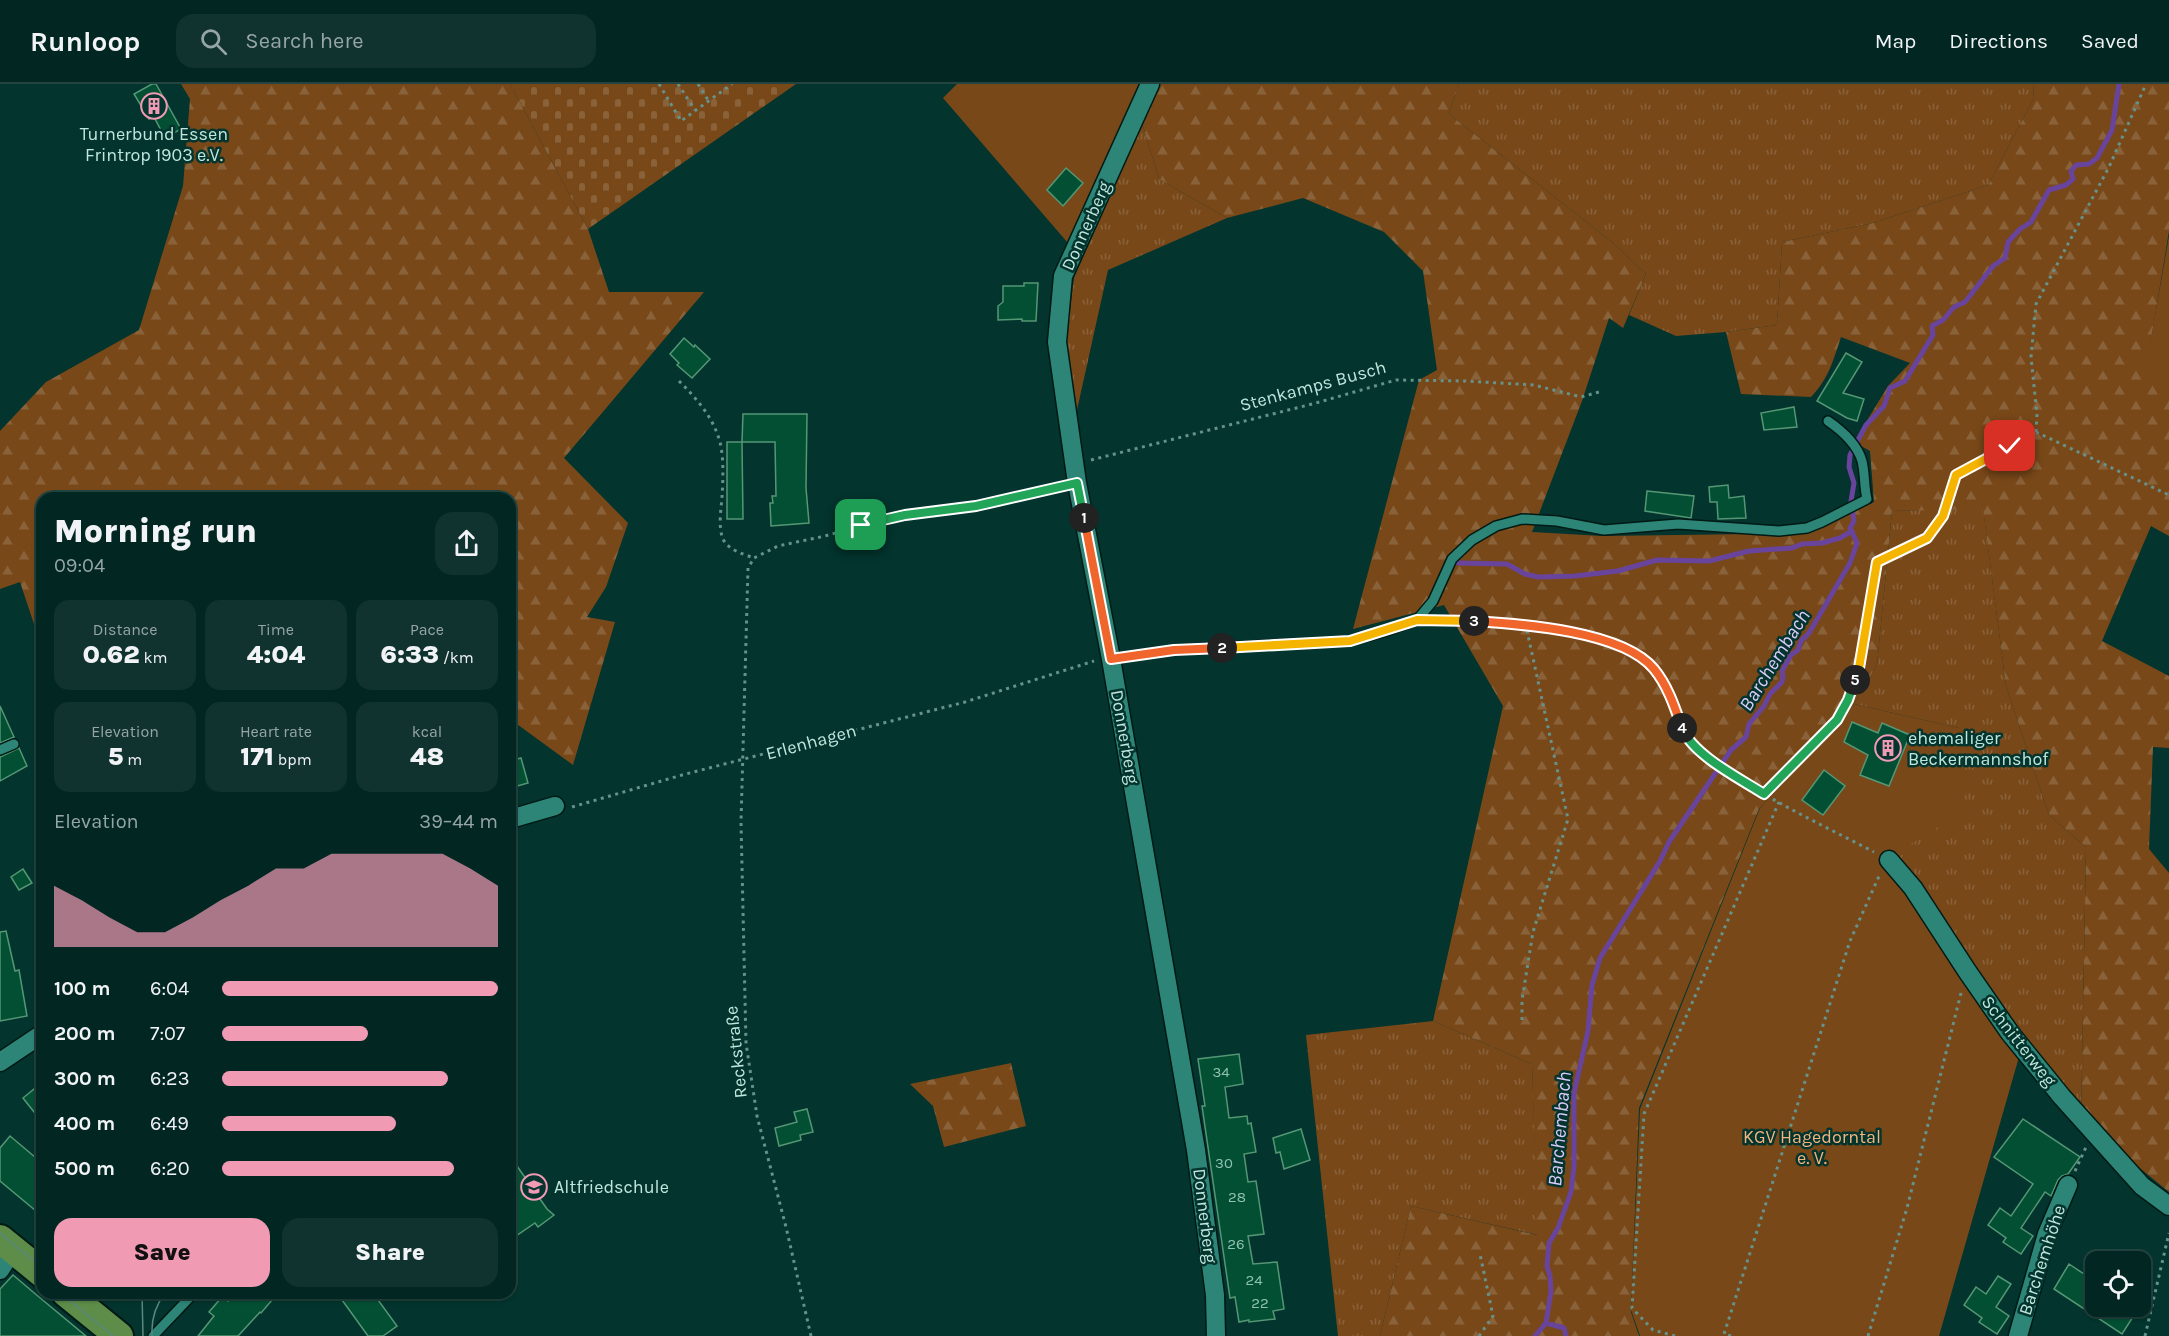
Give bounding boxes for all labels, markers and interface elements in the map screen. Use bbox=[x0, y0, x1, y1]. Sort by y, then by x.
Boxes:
search box bbox=[176, 14, 596, 68]
text: Runloop bbox=[30, 25, 140, 58]
icon: search bbox=[197, 25, 230, 58]
text: Search here bbox=[245, 28, 364, 54]
text: Map bbox=[1875, 29, 1916, 53]
text: Directions bbox=[1949, 29, 2048, 53]
text: Saved bbox=[2081, 29, 2139, 53]
building icon: Turnerbund Essen Frintrop 1903 e.V. bbox=[139, 91, 169, 121]
place label: Turnerbund Essen Frintrop 1903 e.V. bbox=[80, 123, 228, 166]
street label: Donnerberg bbox=[1057, 178, 1115, 274]
street label: Stenkamps Busch bbox=[1237, 356, 1389, 416]
pin bbox=[1984, 420, 2035, 471]
icon: check bbox=[1993, 429, 2026, 462]
pin bbox=[835, 499, 886, 550]
pin: 1 bbox=[1069, 503, 1099, 533]
icon: arrive bbox=[844, 508, 877, 541]
text: 1 bbox=[1081, 508, 1087, 527]
text: Morning run bbox=[54, 512, 257, 550]
button: share bbox=[435, 512, 498, 575]
text: 09:04 bbox=[54, 554, 105, 577]
water label: Barchembach bbox=[1734, 605, 1815, 715]
pin: 3 bbox=[1459, 606, 1489, 636]
text: 3 bbox=[1469, 611, 1479, 630]
text: Distance bbox=[93, 620, 157, 639]
text: Time bbox=[258, 620, 294, 639]
text: Pace bbox=[410, 620, 444, 639]
pin: 2 bbox=[1207, 633, 1237, 663]
text: 2 bbox=[1217, 638, 1227, 657]
text: 0.62 bbox=[82, 639, 140, 670]
text: 4:04 bbox=[247, 639, 305, 670]
text: 6:33 bbox=[380, 639, 439, 670]
text: km bbox=[140, 648, 168, 667]
text: /km bbox=[439, 648, 474, 667]
pin: 5 bbox=[1840, 665, 1870, 695]
text: 5 bbox=[1850, 670, 1860, 689]
street label: Donnerberg bbox=[1106, 688, 1144, 786]
pin: 4 bbox=[1667, 713, 1697, 743]
text: 4 bbox=[1677, 718, 1687, 737]
street label: Erlenhagen bbox=[763, 719, 859, 765]
text: Elevation bbox=[91, 722, 159, 741]
text: Heart rate bbox=[240, 722, 312, 741]
text: kcal bbox=[412, 722, 442, 741]
place label: ehemaliger Beckermannshof bbox=[1908, 727, 2049, 770]
building icon: ehemaliger Beckermannshof bbox=[1873, 733, 1903, 763]
text: 5 bbox=[108, 741, 123, 772]
text: 171 bbox=[240, 741, 274, 772]
text: 48 bbox=[410, 741, 444, 772]
text: m bbox=[123, 750, 142, 769]
text: bpm bbox=[274, 750, 312, 769]
text: Elevation bbox=[54, 810, 139, 833]
text: 39–44 m bbox=[419, 810, 498, 833]
text: 100 m bbox=[54, 977, 110, 1000]
text: 6:04 bbox=[150, 977, 189, 1000]
street label: Schnitterweg bbox=[1977, 991, 2061, 1091]
street label: Reckstraße bbox=[720, 1005, 752, 1099]
text: 200 m bbox=[54, 1022, 115, 1045]
text: 7:07 bbox=[150, 1022, 185, 1045]
house number: 34 bbox=[1212, 1063, 1230, 1081]
text: 300 m bbox=[54, 1067, 116, 1090]
text: 6:23 bbox=[150, 1067, 189, 1090]
water label: Barchembach bbox=[1543, 1071, 1576, 1187]
text: 400 m bbox=[54, 1112, 115, 1135]
text: 6:49 bbox=[150, 1112, 189, 1135]
park label: KGV Hagedorntal e. V. bbox=[1743, 1126, 1881, 1169]
house number: 30 bbox=[1215, 1154, 1233, 1172]
text: 500 m bbox=[54, 1157, 115, 1180]
text: 6:20 bbox=[150, 1157, 190, 1180]
street label: Donnerberg bbox=[1188, 1167, 1222, 1265]
school or university icon: Altfriedschule bbox=[519, 1172, 549, 1202]
place label: Altfriedschule bbox=[554, 1176, 669, 1198]
house number: 28 bbox=[1228, 1188, 1246, 1206]
street label: Barchemhöhe bbox=[2014, 1202, 2070, 1318]
button: Save bbox=[54, 1218, 270, 1287]
button: Share bbox=[282, 1218, 498, 1287]
house number: 26 bbox=[1227, 1235, 1245, 1253]
map controls bbox=[2085, 1251, 2151, 1317]
button: locate bbox=[2085, 1251, 2151, 1317]
house number: 24 bbox=[1245, 1271, 1263, 1289]
house number: 22 bbox=[1251, 1294, 1269, 1312]

